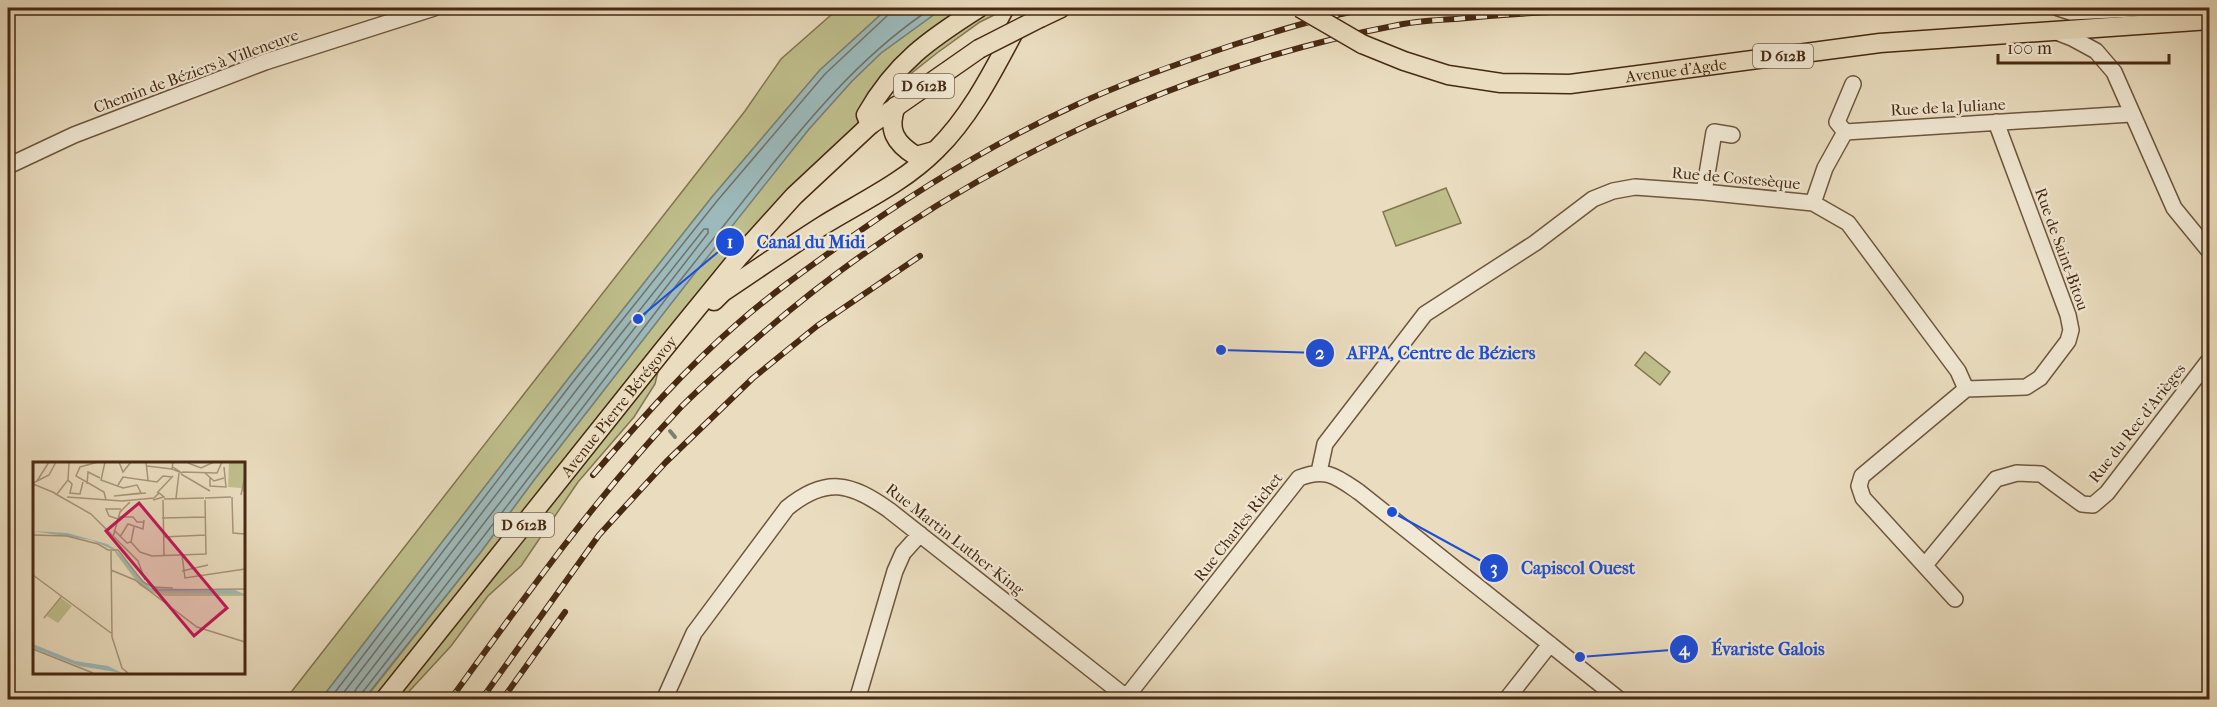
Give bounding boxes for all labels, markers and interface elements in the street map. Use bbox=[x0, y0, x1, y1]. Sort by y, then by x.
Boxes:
street label: Chemin de Béziers à Villeneuve bbox=[91, 25, 301, 117]
scale bar bbox=[1998, 27, 2169, 65]
text: 100 m bbox=[2007, 38, 2052, 59]
road number: D 612B bbox=[1753, 44, 1813, 68]
street label: Avenue d'Agde bbox=[1623, 54, 1728, 86]
road number: D 612B bbox=[894, 74, 954, 98]
street label: Rue de la Juliane bbox=[1890, 94, 2006, 120]
street label: Rue de Costesèque bbox=[1671, 163, 1801, 193]
street label: Rue de Saint-Bitou bbox=[2031, 185, 2093, 313]
callout: Canal du Midi bbox=[715, 224, 878, 260]
text: 1 bbox=[727, 232, 733, 253]
text: Canal du Midi bbox=[757, 232, 866, 253]
street label: Avenue Pierre Bérégovoy bbox=[556, 331, 681, 481]
callout: AFPA, Centre de Béziers bbox=[1305, 335, 1548, 371]
text: 2 bbox=[1315, 343, 1325, 364]
text: AFPA, Centre de Béziers bbox=[1346, 343, 1536, 364]
street label: Rue du Rec d'Arièges bbox=[2085, 360, 2190, 486]
inset map bbox=[33, 462, 244, 674]
street label: Rue Charles Richet bbox=[1190, 469, 1287, 585]
street label: Rue Martin Luther-King bbox=[882, 479, 1028, 599]
road number: D 612B bbox=[494, 513, 554, 537]
callout: Capiscol Ouest bbox=[1479, 550, 1647, 586]
text: 3 bbox=[1490, 558, 1498, 579]
text: Capiscol Ouest bbox=[1521, 558, 1636, 579]
callout: Évariste Galois bbox=[1669, 631, 1837, 667]
text: Évariste Galois bbox=[1711, 637, 1825, 660]
text: 4 bbox=[1678, 639, 1691, 660]

